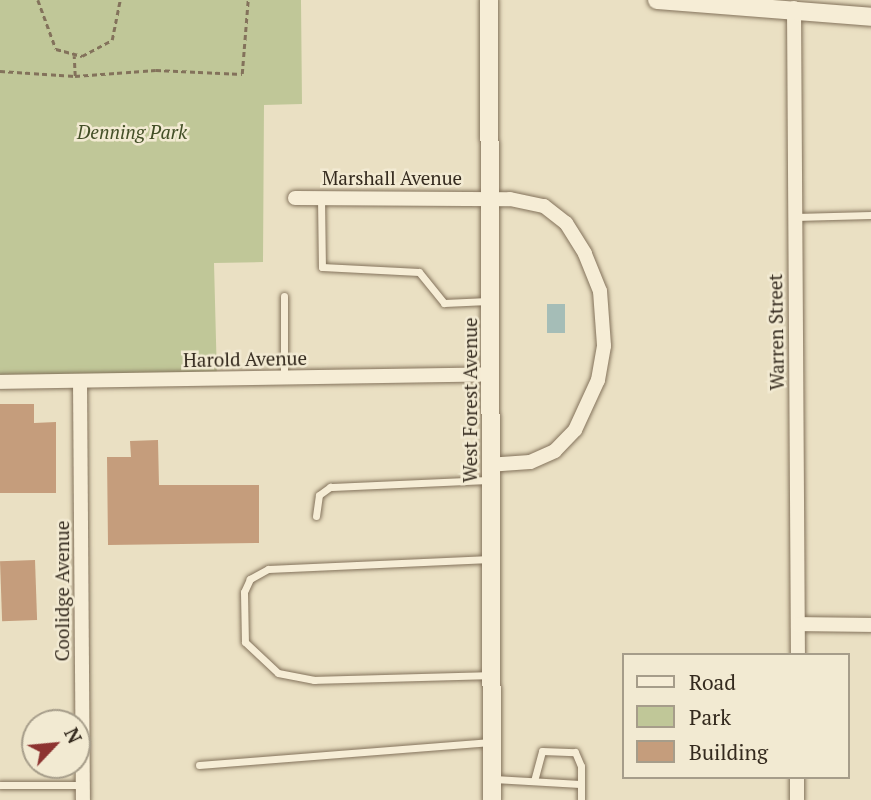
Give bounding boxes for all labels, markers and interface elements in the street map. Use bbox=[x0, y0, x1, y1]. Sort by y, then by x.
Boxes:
park label: Denning Park bbox=[77, 121, 187, 143]
street label: Marshall Avenue bbox=[322, 167, 462, 189]
street label: Warren Street bbox=[764, 273, 788, 391]
street label: West Forest Avenue bbox=[459, 317, 481, 483]
street label: Harold Avenue bbox=[183, 347, 307, 371]
street label: Coolidge Avenue bbox=[51, 520, 73, 662]
legend bbox=[622, 653, 850, 779]
text: Road bbox=[689, 668, 736, 696]
text: Park bbox=[689, 703, 731, 731]
north arrow bbox=[21, 709, 91, 779]
text: N bbox=[59, 723, 88, 747]
text: Building bbox=[689, 738, 768, 766]

